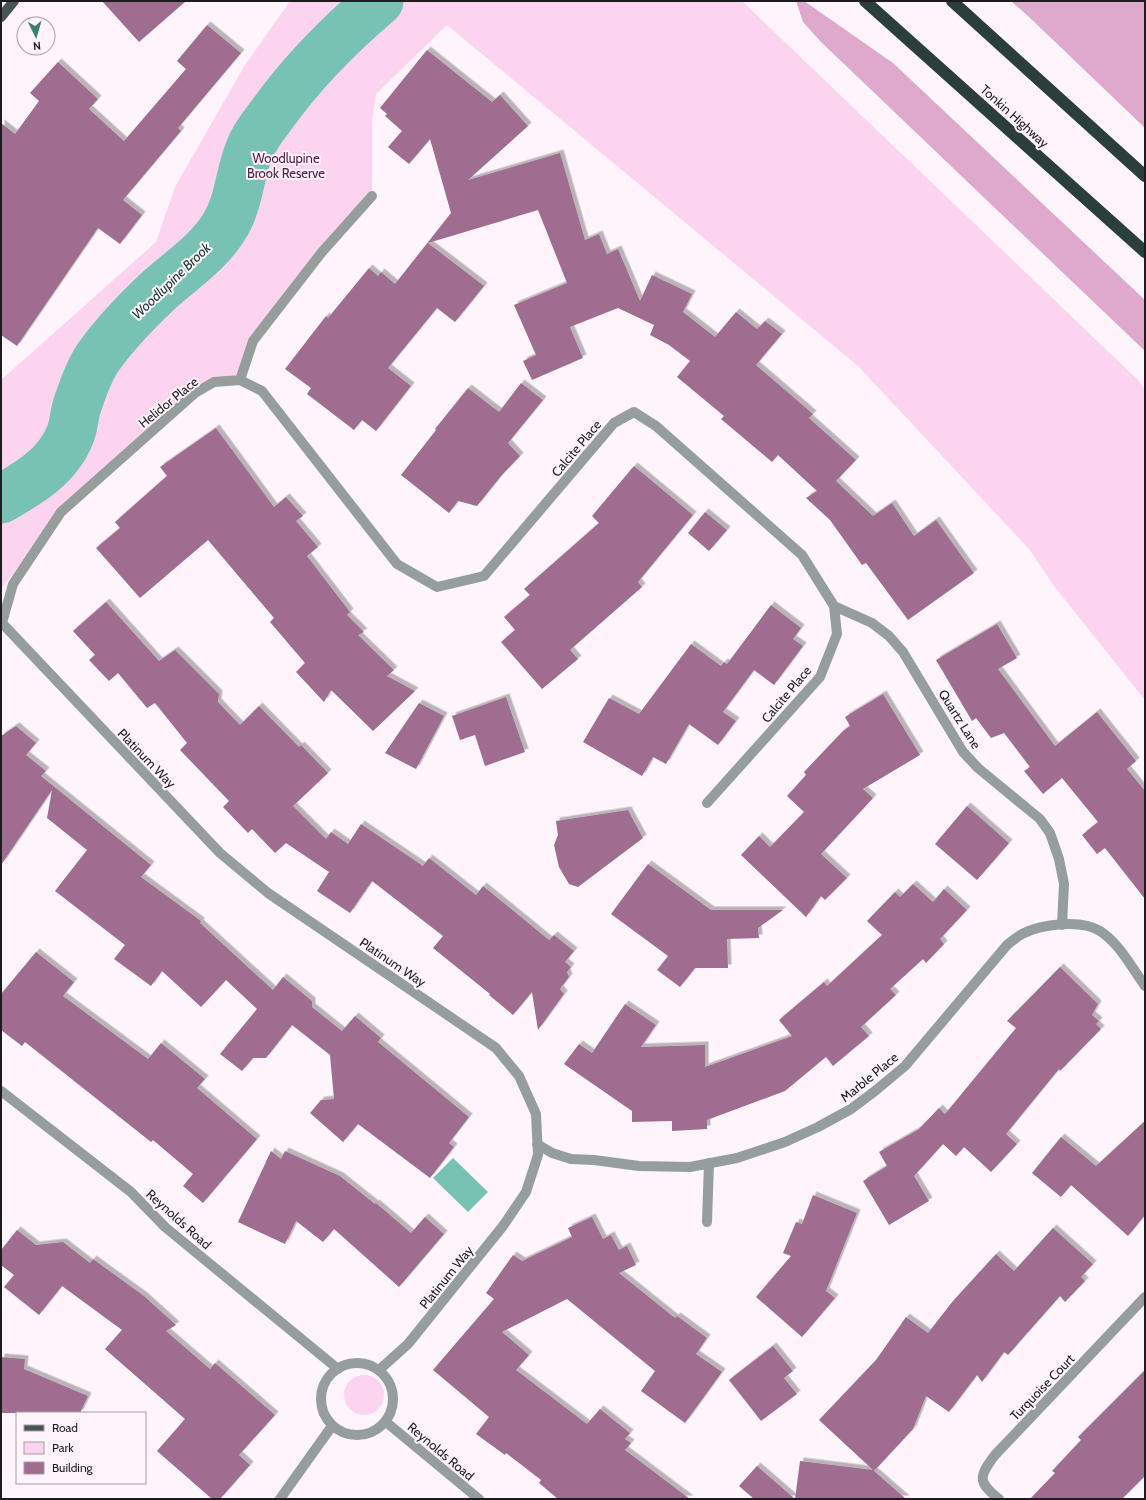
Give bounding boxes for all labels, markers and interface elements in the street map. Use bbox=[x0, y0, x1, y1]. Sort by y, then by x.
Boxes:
north arrow bbox=[16, 16, 56, 56]
text: N bbox=[32, 39, 41, 53]
street label: Tonkin Highway bbox=[978, 81, 1053, 151]
park label: Woodlupine Brook Reserve bbox=[247, 150, 325, 181]
water label: Woodlupine Brook bbox=[128, 238, 215, 323]
street label: Helidor Place bbox=[135, 373, 201, 431]
street label: Calcite Place bbox=[548, 416, 605, 480]
street label: Calcite Place bbox=[758, 662, 815, 726]
street label: Quartz Lane bbox=[935, 686, 985, 752]
street label: Platinum Way bbox=[115, 725, 180, 791]
street label: Platinum Way bbox=[357, 934, 430, 990]
street label: Marble Place bbox=[837, 1049, 901, 1105]
street label: Reynolds Road bbox=[143, 1186, 215, 1252]
street label: Platinum Way bbox=[416, 1242, 477, 1312]
street label: Turquoise Court bbox=[1006, 1350, 1078, 1423]
legend bbox=[16, 1412, 146, 1484]
street label: Reynolds Road bbox=[404, 1419, 478, 1483]
text: Road bbox=[52, 1420, 78, 1435]
text: Park bbox=[52, 1440, 74, 1455]
text: Building bbox=[52, 1460, 94, 1475]

